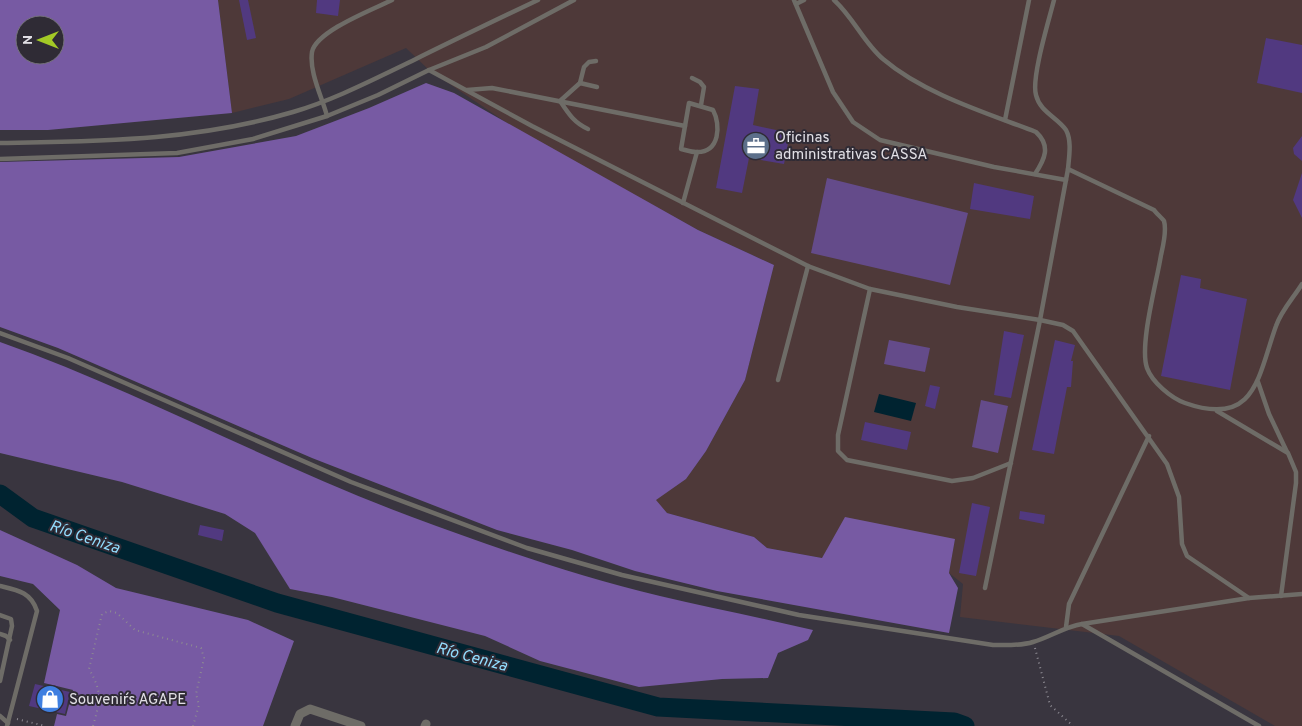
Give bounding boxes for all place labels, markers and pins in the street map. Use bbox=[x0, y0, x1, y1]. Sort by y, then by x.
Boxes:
place label: Oficinas administrativas CASSA bbox=[775, 129, 927, 165]
office icon: Oficinas administrativas CASSA bbox=[741, 131, 771, 161]
shop icon: Souvenir´s AGAPE bbox=[35, 684, 65, 714]
place label: Souvenir´s AGAPE bbox=[69, 691, 186, 710]

